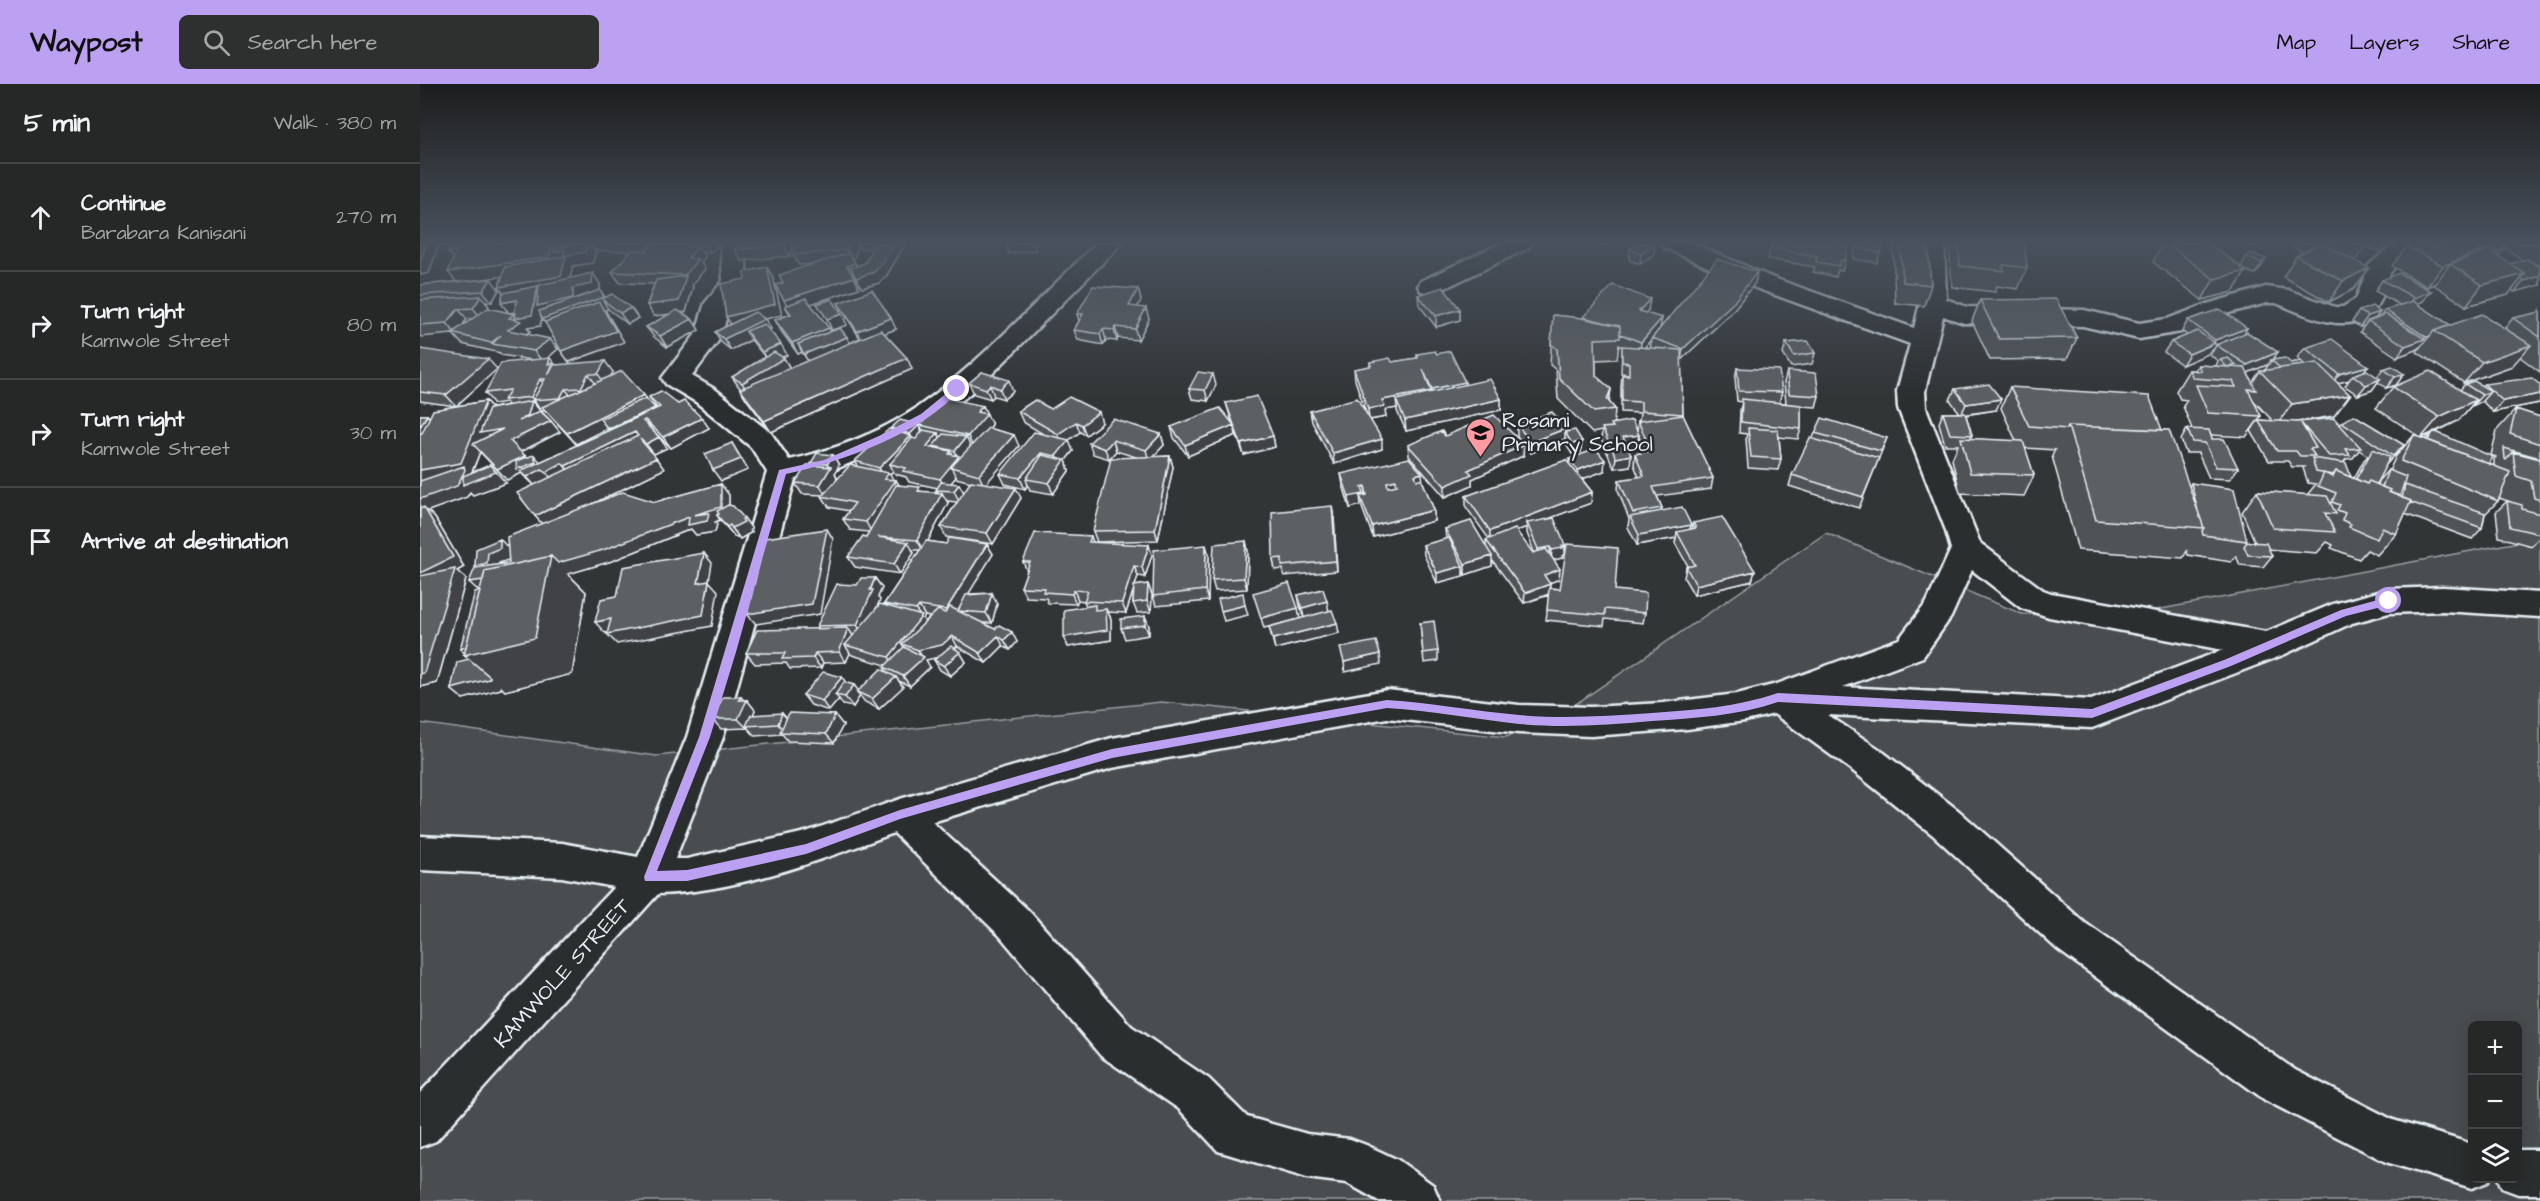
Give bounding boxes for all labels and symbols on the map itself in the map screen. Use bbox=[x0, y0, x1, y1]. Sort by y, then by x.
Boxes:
route end bbox=[943, 375, 969, 401]
place label: Rosami Primary School bbox=[1502, 406, 1653, 461]
school or university icon: Rosami Primary School bbox=[1465, 416, 1497, 458]
route start bbox=[2375, 587, 2401, 613]
street label: KAMWOLE STREET bbox=[487, 892, 638, 1054]

